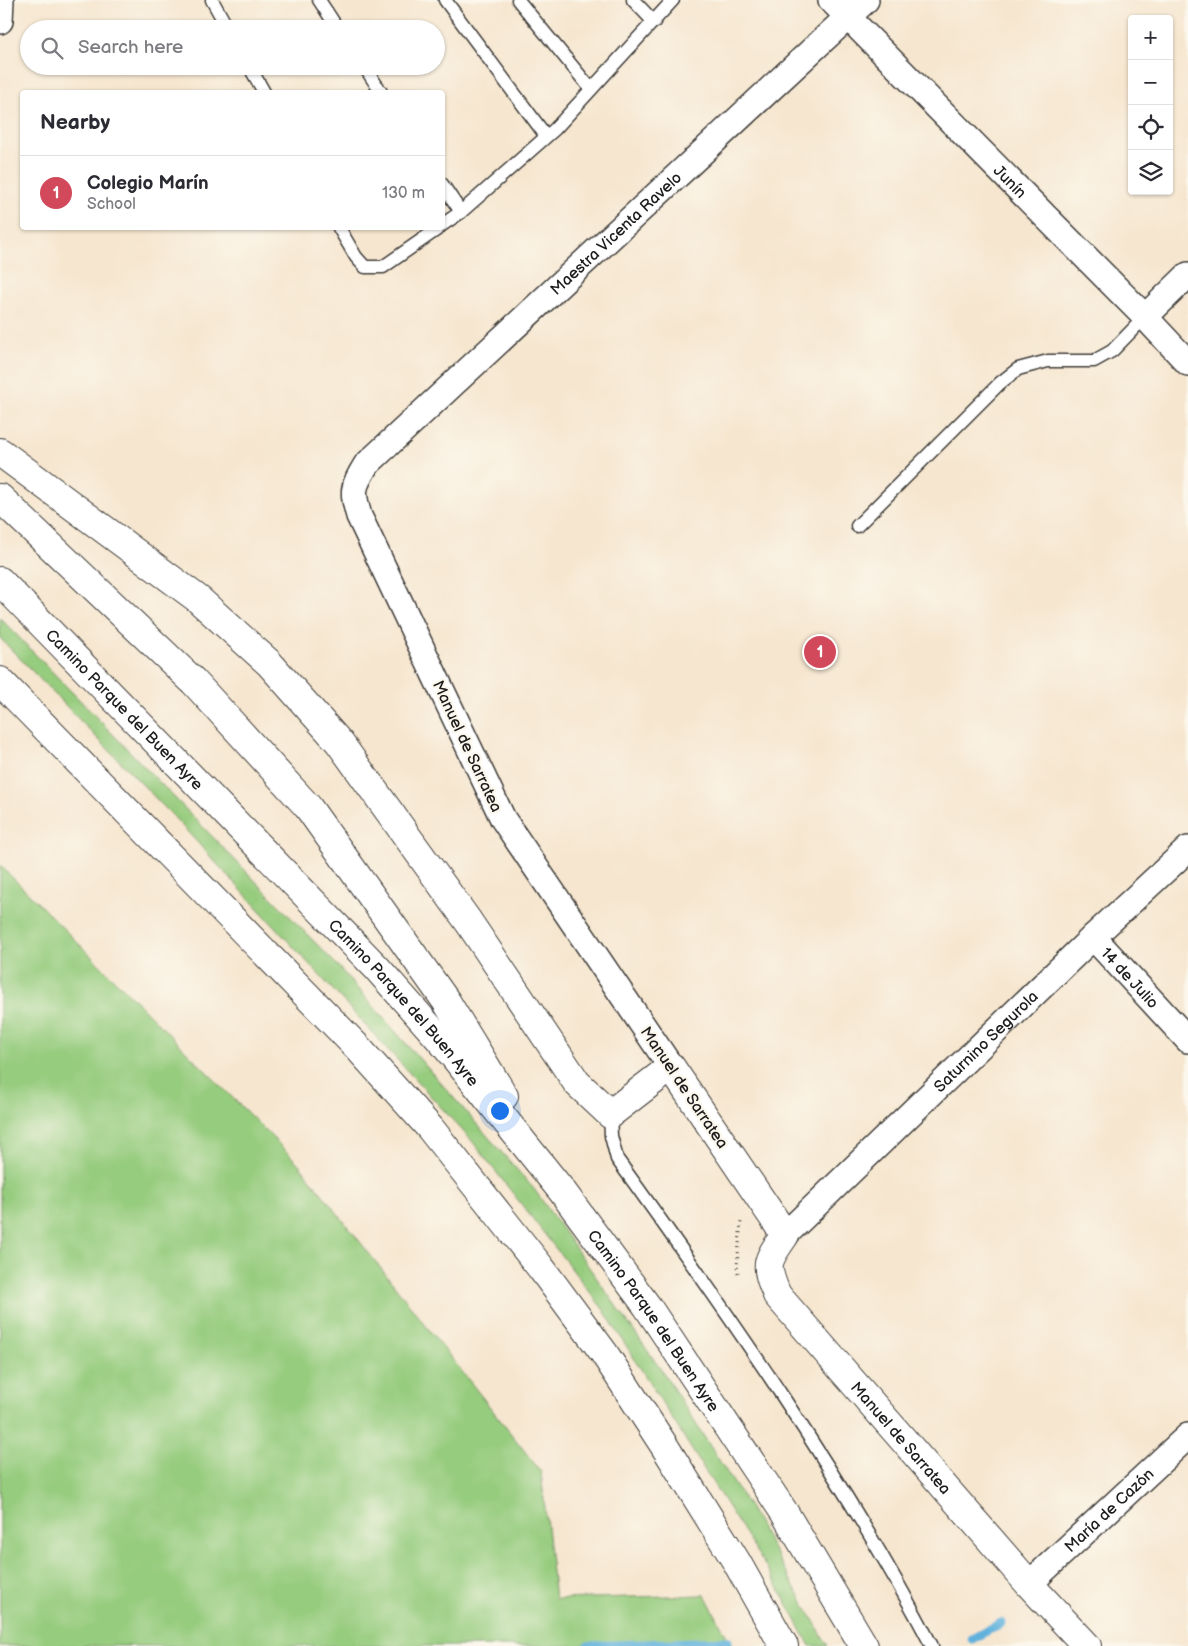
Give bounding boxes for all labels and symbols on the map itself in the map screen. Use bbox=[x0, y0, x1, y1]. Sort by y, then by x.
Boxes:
street label: Junín bbox=[989, 162, 1030, 203]
street label: Maestra Vicenta Ravelo bbox=[547, 168, 686, 300]
street label: Camino Parque del Buen Ayre bbox=[41, 626, 207, 795]
pin: 1 bbox=[804, 633, 836, 671]
street label: Manuel de Sarratea bbox=[428, 678, 505, 815]
street label: Camino Parque del Buen Ayre bbox=[324, 916, 482, 1091]
street label: 14 de Julio bbox=[1096, 944, 1162, 1013]
street label: Saturnino Segurola bbox=[930, 987, 1043, 1097]
street label: Manuel de Sarratea bbox=[636, 1023, 732, 1152]
your location bbox=[487, 1098, 513, 1124]
street label: Camino Parque del Buen Ayre bbox=[583, 1227, 723, 1416]
street label: Manuel de Sarratea bbox=[846, 1378, 954, 1499]
street label: María de Cazón bbox=[1061, 1465, 1158, 1557]

